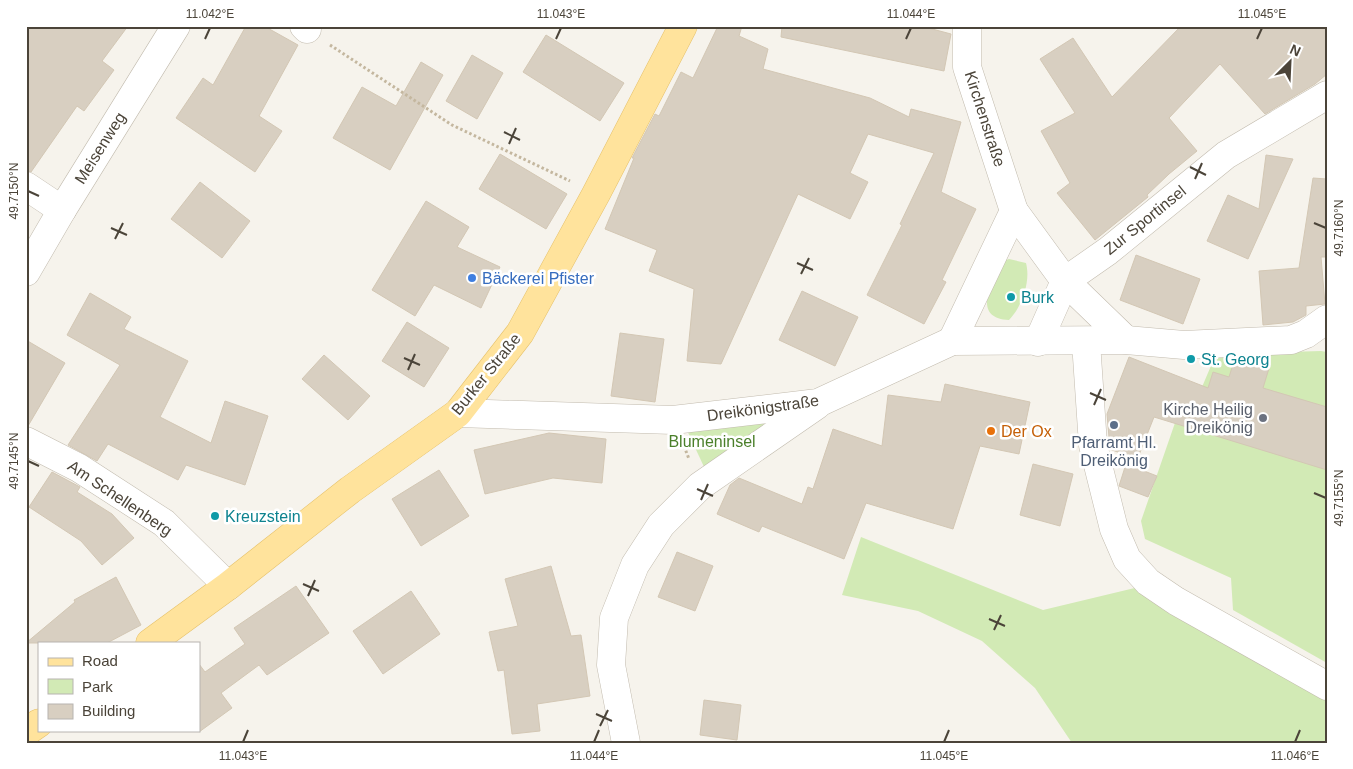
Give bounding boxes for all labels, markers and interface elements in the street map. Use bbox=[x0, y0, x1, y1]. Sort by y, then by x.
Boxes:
text: 11.042°E bbox=[186, 7, 234, 21]
text: 11.043°E bbox=[537, 7, 585, 21]
text: 11.044°E bbox=[887, 7, 935, 21]
text: 11.045°E bbox=[1238, 7, 1286, 21]
north arrow bbox=[1266, 38, 1316, 88]
text: N bbox=[1287, 41, 1303, 59]
street label: Kirchenstraße bbox=[962, 69, 1009, 169]
street label: Meisenweg bbox=[71, 109, 129, 187]
text: 49.7150°N bbox=[7, 163, 21, 219]
street label: Zur Sportinsel bbox=[1101, 182, 1189, 258]
text: 49.7160°N bbox=[1332, 200, 1346, 256]
place label: Bäckerei Pfister bbox=[482, 270, 595, 287]
marker: Bäckerei Pfister bbox=[466, 272, 478, 284]
place label: Burk bbox=[1021, 289, 1055, 306]
marker: Burk bbox=[1005, 291, 1017, 303]
street label: Burker Straße bbox=[448, 330, 524, 418]
place label: St. Georg bbox=[1201, 351, 1269, 368]
marker: St. Georg bbox=[1185, 353, 1197, 365]
street label: Dreikönigstraße bbox=[706, 392, 820, 424]
place label: Kirche Heilig Dreikönig bbox=[1163, 401, 1253, 436]
marker: Kirche Heilig Dreikönig bbox=[1257, 412, 1269, 424]
marker: Pfarramt Hl. Dreikönig bbox=[1108, 419, 1120, 431]
place label: Der Ox bbox=[1001, 423, 1052, 440]
marker: Der Ox bbox=[985, 425, 997, 437]
text: 49.7145°N bbox=[7, 433, 21, 489]
park label: Blumeninsel bbox=[668, 433, 756, 450]
place label: Pfarramt Hl. Dreikönig bbox=[1071, 434, 1157, 469]
street label: Am Schellenberg bbox=[65, 457, 175, 539]
text: 49.7155°N bbox=[1332, 470, 1346, 526]
place label: Kreuzstein bbox=[225, 508, 301, 525]
marker: Kreuzstein bbox=[209, 510, 221, 522]
legend bbox=[38, 642, 200, 732]
text: Road bbox=[82, 652, 118, 669]
text: Park bbox=[82, 678, 113, 695]
text: Building bbox=[82, 702, 135, 719]
text: 11.043°E bbox=[219, 749, 267, 763]
text: 11.044°E bbox=[570, 749, 618, 763]
text: 11.045°E bbox=[920, 749, 968, 763]
text: 11.046°E bbox=[1271, 749, 1319, 763]

